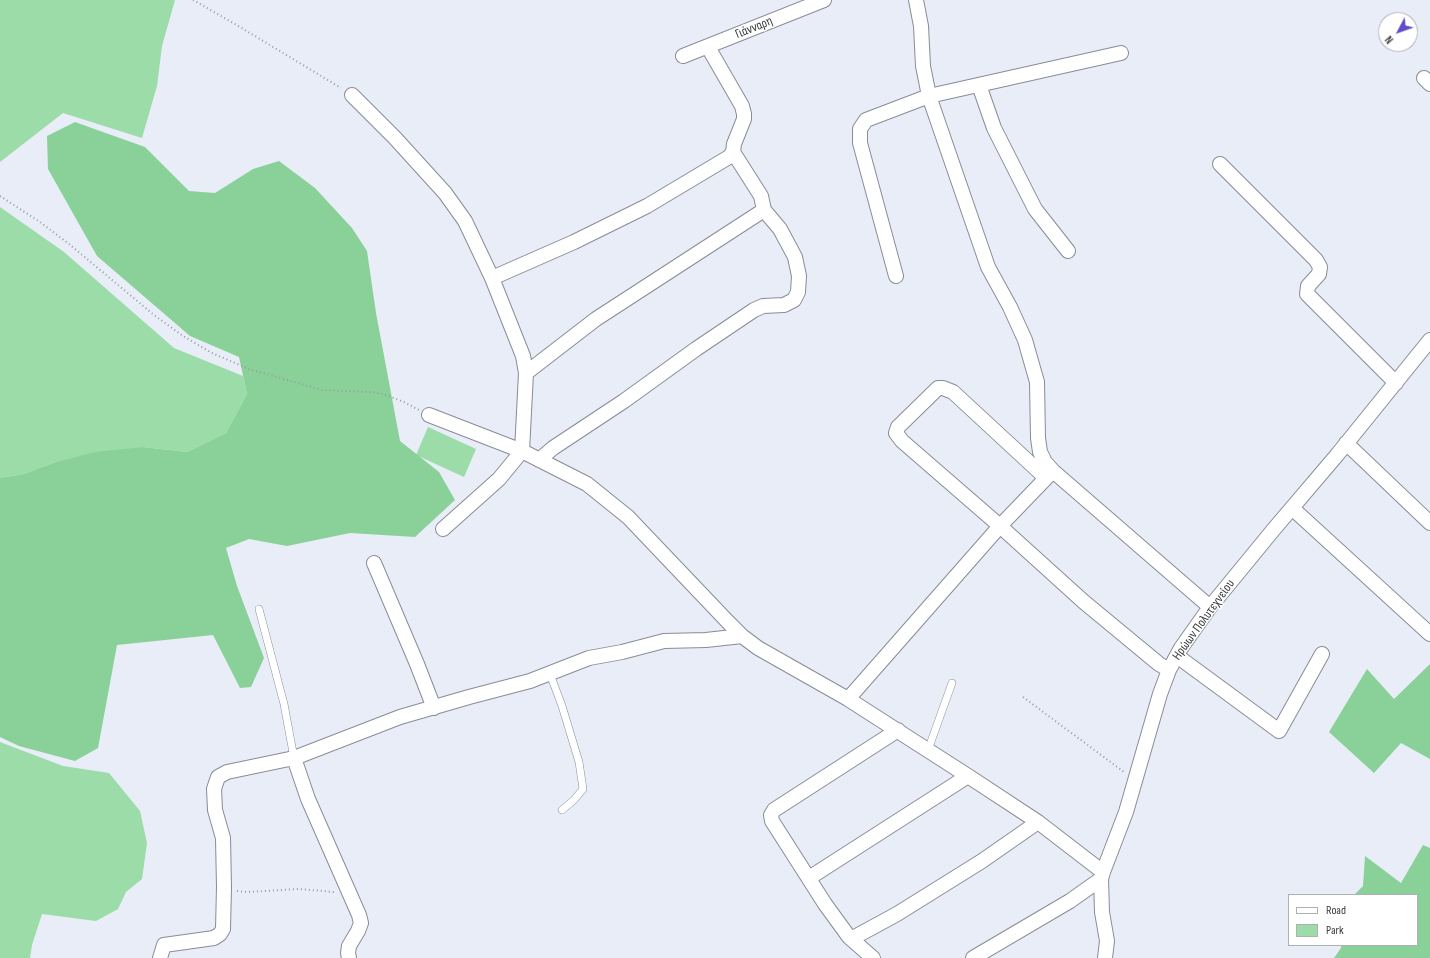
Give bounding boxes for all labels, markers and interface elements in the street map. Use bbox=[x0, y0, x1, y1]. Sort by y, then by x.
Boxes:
north arrow bbox=[1378, 12, 1418, 52]
street label: Γιάνναρη bbox=[733, 13, 775, 43]
text: N bbox=[1382, 33, 1396, 46]
street label: Ηρώων Πολυτεχνείου bbox=[1170, 577, 1238, 663]
legend bbox=[1288, 894, 1418, 946]
text: Road bbox=[1326, 903, 1346, 918]
text: Park bbox=[1326, 923, 1344, 938]

